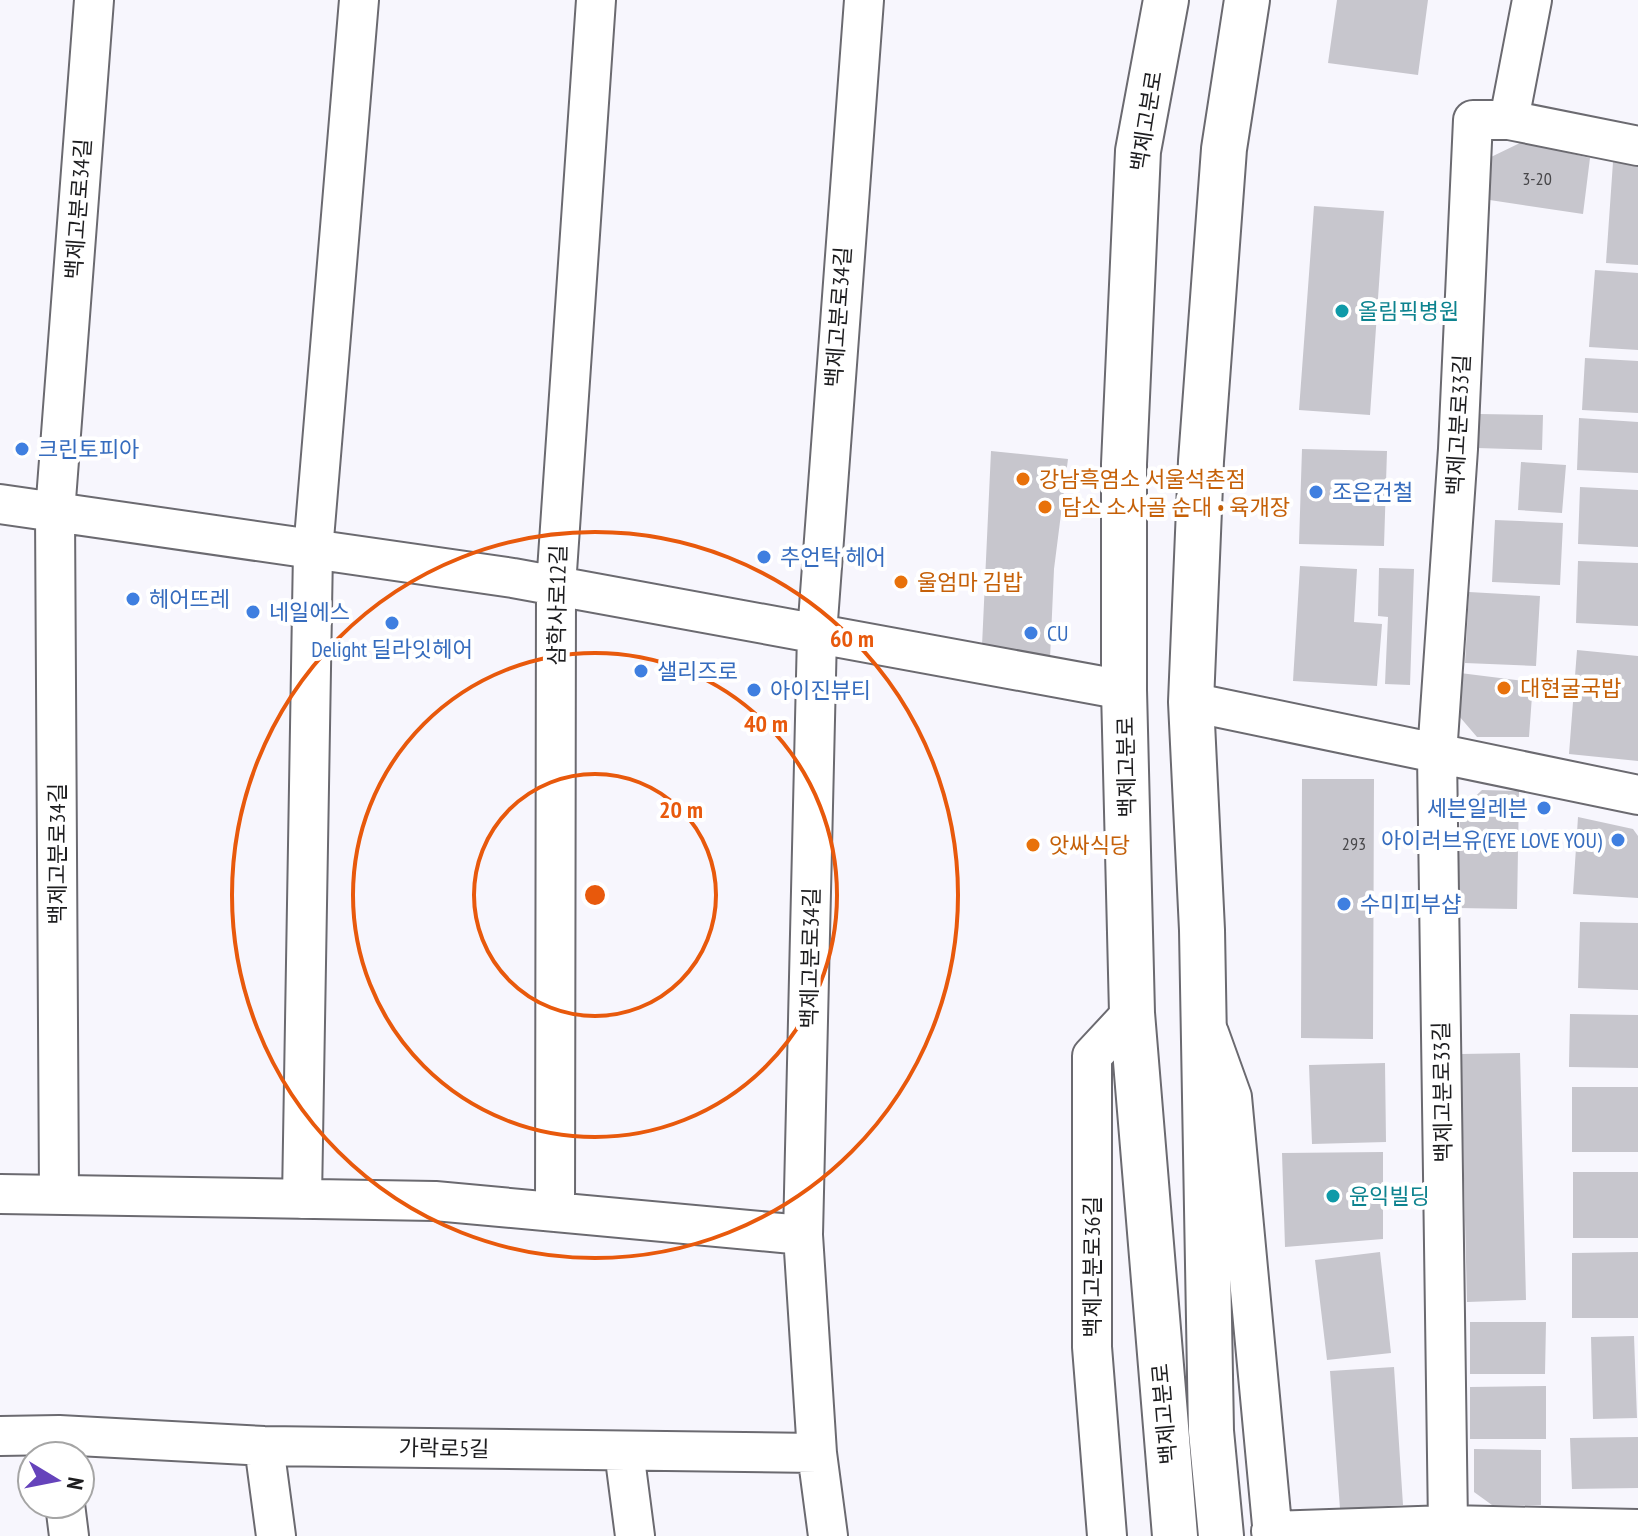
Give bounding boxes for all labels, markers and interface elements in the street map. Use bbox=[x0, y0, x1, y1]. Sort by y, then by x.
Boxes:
street label: 백제고분로 bbox=[1124, 69, 1168, 173]
street label: 백제고분로34길 bbox=[59, 138, 97, 280]
house number: 3-20 bbox=[1522, 167, 1552, 190]
street label: 백제고분로34길 bbox=[819, 246, 857, 388]
place label: 올림픽병원 bbox=[1358, 297, 1459, 325]
marker: 올림픽병원 bbox=[1333, 302, 1351, 320]
street label: 백제고분로33길 bbox=[1440, 354, 1476, 496]
place label: 크린토피아 bbox=[38, 435, 139, 463]
marker: 크린토피아 bbox=[13, 440, 31, 458]
place label: 강남흑염소 서울석촌점 bbox=[1039, 465, 1246, 493]
marker: 강남흑염소 서울석촌점 bbox=[1014, 470, 1032, 488]
place label: 조은건철 bbox=[1332, 478, 1413, 506]
marker: 조은건철 bbox=[1307, 483, 1325, 501]
place label: 담소 소사골 순대 • 육개장 bbox=[1061, 493, 1290, 521]
marker: 담소 소사골 순대 • 육개장 bbox=[1036, 498, 1054, 516]
place label: 추언탁 헤어 bbox=[780, 543, 886, 571]
street label: 삼학사로12길 bbox=[542, 544, 572, 666]
marker: 추언탁 헤어 bbox=[755, 548, 773, 566]
place label: 울엄마 김밥 bbox=[917, 568, 1023, 596]
marker: 울엄마 김밥 bbox=[892, 573, 910, 591]
place label: 헤어뜨레 bbox=[149, 585, 230, 613]
marker: 헤어뜨레 bbox=[124, 590, 142, 608]
place label: 네일에스 bbox=[269, 598, 350, 626]
marker: 네일에스 bbox=[244, 603, 262, 621]
marker: Delight 딜라잇헤어 bbox=[383, 614, 401, 632]
place label: CU bbox=[1047, 619, 1069, 647]
text: 60 m bbox=[830, 623, 874, 654]
marker: CU bbox=[1022, 624, 1040, 642]
place label: Delight 딜라잇헤어 bbox=[311, 635, 473, 663]
place label: 샐리즈로 bbox=[657, 657, 738, 685]
marker: 샐리즈로 bbox=[632, 662, 650, 680]
place label: 대현굴국밥 bbox=[1520, 674, 1621, 702]
place label: 아이진뷰티 bbox=[770, 676, 871, 704]
marker: 대현굴국밥 bbox=[1495, 679, 1513, 697]
marker: 아이진뷰티 bbox=[745, 681, 763, 699]
text: 40 m bbox=[744, 708, 788, 739]
street label: 백제고분로 bbox=[1111, 716, 1141, 818]
street label: 백제고분로34길 bbox=[43, 783, 71, 925]
text: 20 m bbox=[659, 794, 703, 825]
place label: 세븐일레븐 bbox=[1427, 794, 1528, 822]
marker: 세븐일레븐 bbox=[1535, 799, 1553, 817]
place label: 아이러브유(EYE LOVE YOU) bbox=[1381, 826, 1603, 854]
place label: 앗싸식당 bbox=[1049, 831, 1130, 859]
marker: 아이러브유(EYE LOVE YOU) bbox=[1609, 831, 1627, 849]
house number: 293 bbox=[1342, 832, 1366, 855]
marker: 앗싸식당 bbox=[1024, 836, 1042, 854]
centre of rings bbox=[581, 881, 609, 909]
street label: 백제고분로34길 bbox=[795, 887, 825, 1029]
place label: 수미피부샵 bbox=[1360, 890, 1461, 918]
marker: 수미피부샵 bbox=[1335, 895, 1353, 913]
street label: 백제고분로33길 bbox=[1427, 1021, 1457, 1163]
place label: 윤익빌딩 bbox=[1349, 1182, 1430, 1210]
marker: 윤익빌딩 bbox=[1324, 1187, 1342, 1205]
street label: 백제고분로36길 bbox=[1078, 1196, 1106, 1338]
street label: 백제고분로 bbox=[1146, 1362, 1182, 1466]
street label: 가락로5길 bbox=[398, 1433, 490, 1463]
north arrow bbox=[16, 1440, 96, 1520]
text: N bbox=[61, 1475, 91, 1492]

